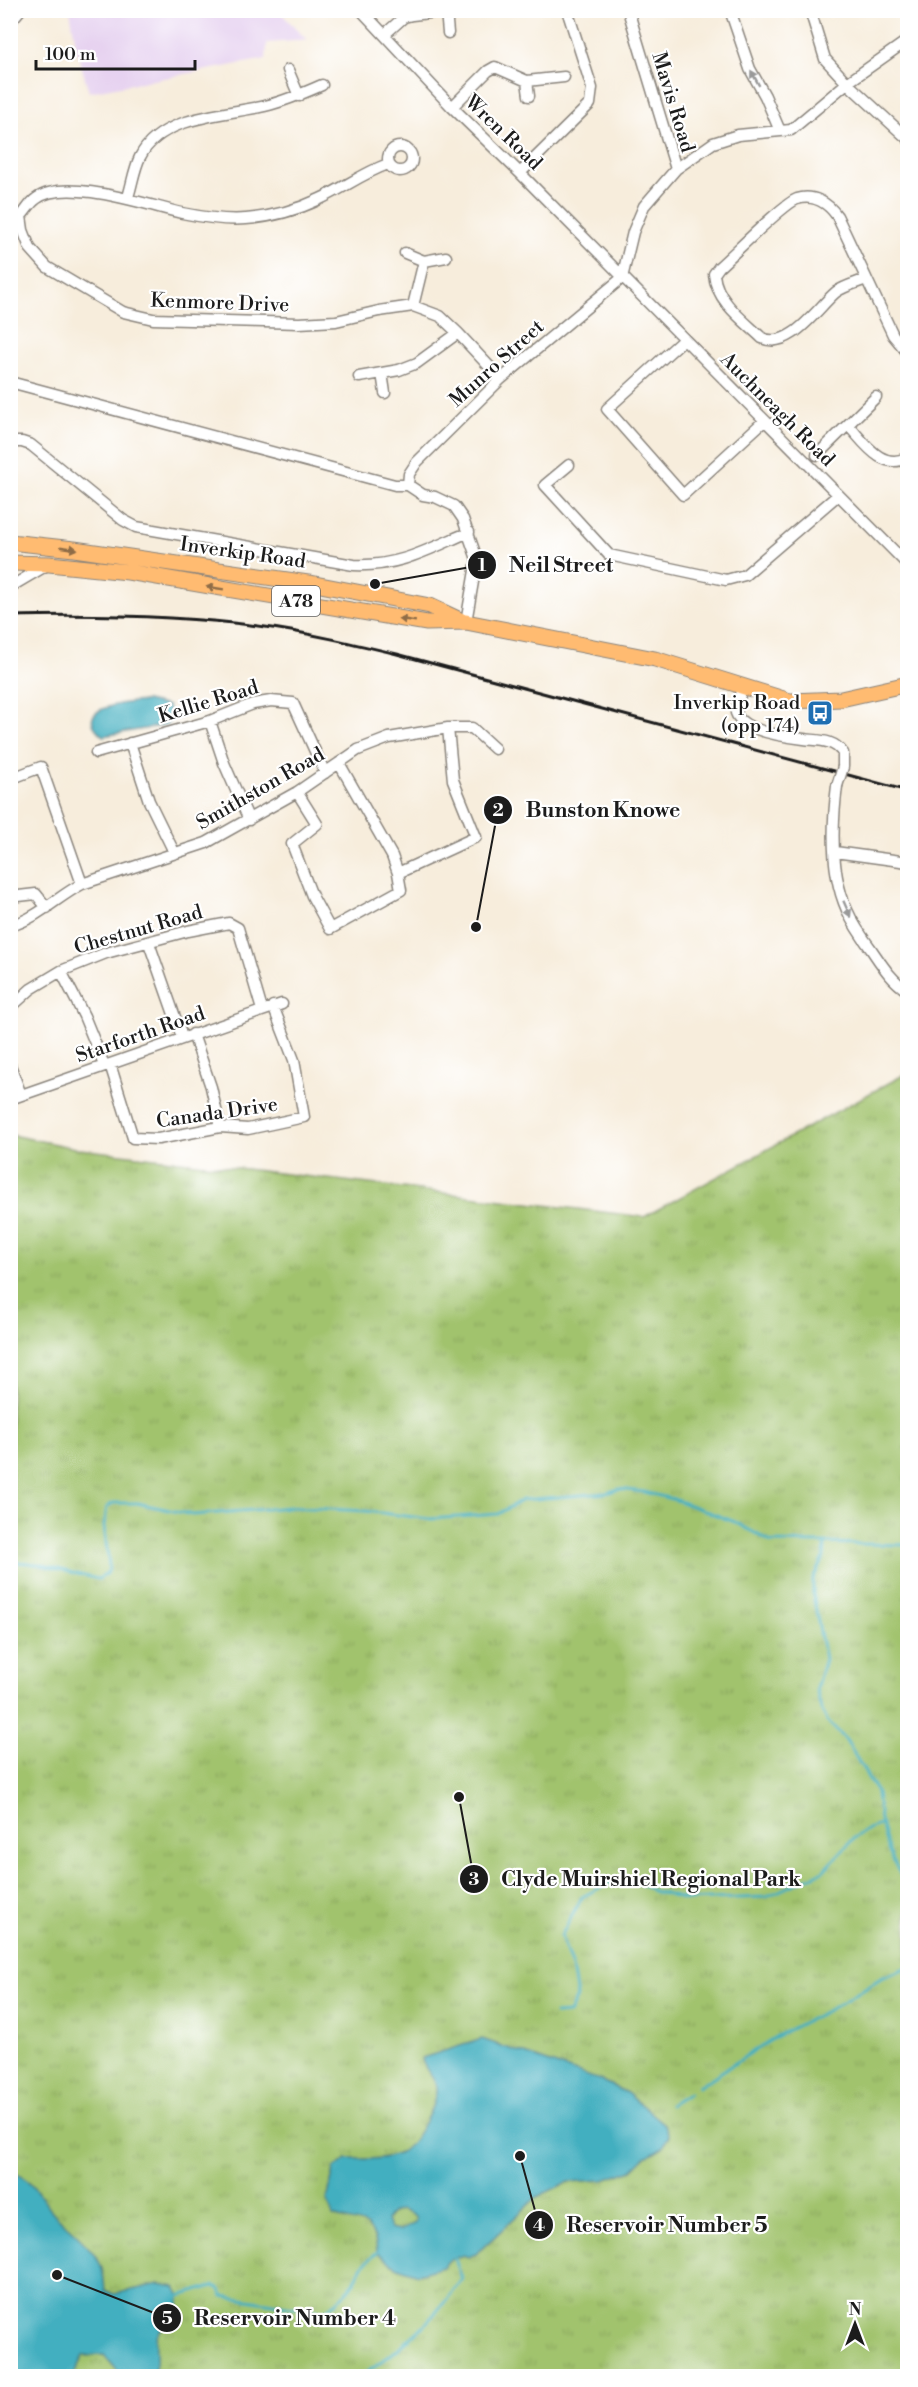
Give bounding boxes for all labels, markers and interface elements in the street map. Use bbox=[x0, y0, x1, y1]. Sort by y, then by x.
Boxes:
scale bar bbox=[36, 33, 195, 71]
text: 100 m bbox=[45, 43, 96, 66]
street label: Mavis Road bbox=[645, 49, 700, 156]
one-way arrow bbox=[750, 70, 761, 86]
street label: Wren Road bbox=[458, 89, 547, 177]
street label: Kenmore Drive bbox=[150, 289, 290, 318]
street label: Munro Street bbox=[444, 315, 550, 413]
street label: Auchneagh Road bbox=[714, 347, 840, 473]
street label: Inverkip Road bbox=[178, 532, 308, 575]
one-way arrow bbox=[59, 543, 78, 553]
callout: Neil Street bbox=[467, 545, 625, 584]
text: Neil Street bbox=[509, 553, 614, 579]
text: 1 bbox=[478, 554, 487, 577]
one-way arrow bbox=[205, 584, 224, 593]
road number: A78 bbox=[272, 586, 320, 616]
one-way arrow bbox=[398, 615, 417, 624]
street label: Kellie Road bbox=[155, 675, 262, 730]
place label: Inverkip Road (opp 174) bbox=[673, 691, 801, 739]
bus stop icon: Inverkip Road (opp 174) bbox=[805, 698, 835, 728]
street label: Smithston Road bbox=[192, 742, 330, 836]
callout: Bunston Knowe bbox=[483, 790, 692, 829]
text: Bunston Knowe bbox=[526, 798, 680, 824]
text: 2 bbox=[492, 799, 504, 822]
street label: Chestnut Road bbox=[71, 900, 206, 961]
one-way arrow bbox=[842, 900, 852, 918]
street label: Starforth Road bbox=[73, 1001, 209, 1069]
street label: Canada Drive bbox=[155, 1093, 280, 1134]
callout: Clyde Muirshiel Regional Park bbox=[459, 1860, 813, 1899]
text: Clyde Muirshiel Regional Park bbox=[501, 1867, 802, 1893]
text: 3 bbox=[469, 1868, 480, 1891]
callout: Reservoir Number 5 bbox=[524, 2205, 779, 2244]
text: Reservoir Number 5 bbox=[566, 2213, 768, 2239]
text: 4 bbox=[533, 2214, 545, 2237]
north arrow bbox=[825, 2294, 885, 2354]
callout: Reservoir Number 4 bbox=[152, 2299, 408, 2338]
text: N bbox=[849, 2300, 862, 2320]
text: Reservoir Number 4 bbox=[194, 2306, 396, 2332]
text: 5 bbox=[161, 2307, 173, 2330]

